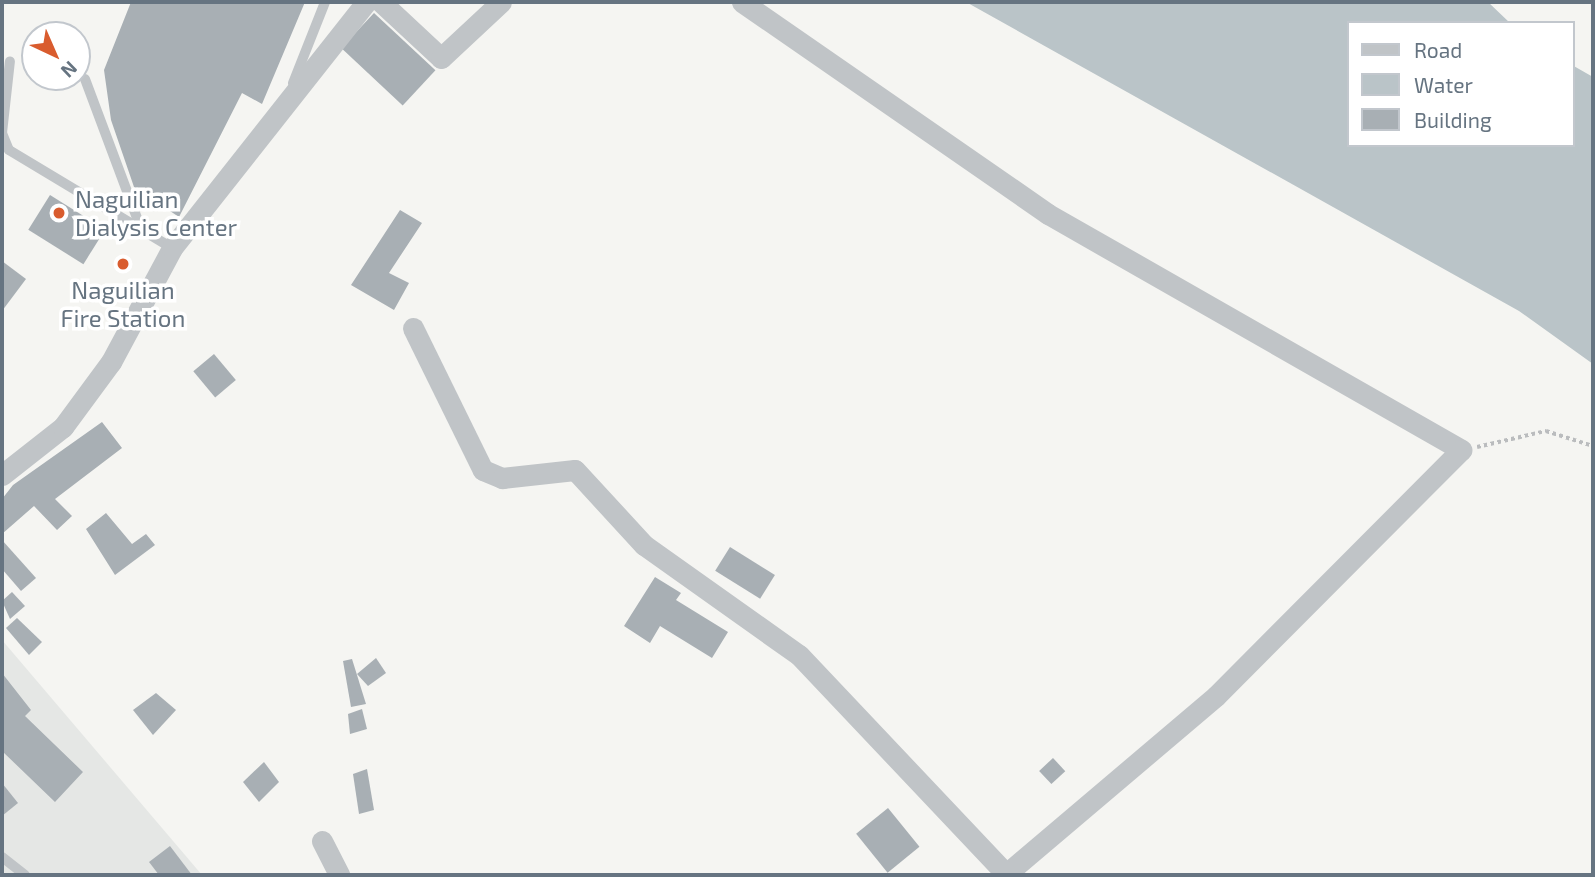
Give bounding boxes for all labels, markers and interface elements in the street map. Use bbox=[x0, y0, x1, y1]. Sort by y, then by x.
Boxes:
north arrow bbox=[21, 21, 91, 91]
legend bbox=[1346, 21, 1574, 147]
text: Road bbox=[1414, 37, 1462, 62]
text: N bbox=[57, 57, 82, 83]
text: Water bbox=[1414, 72, 1473, 97]
text: Building bbox=[1414, 107, 1492, 132]
place label: Naguilian Dialysis Center bbox=[75, 185, 237, 241]
marker: Naguilian Dialysis Center bbox=[49, 203, 69, 223]
marker: Naguilian Fire Station bbox=[115, 256, 131, 272]
place label: Naguilian Fire Station bbox=[61, 276, 185, 332]

